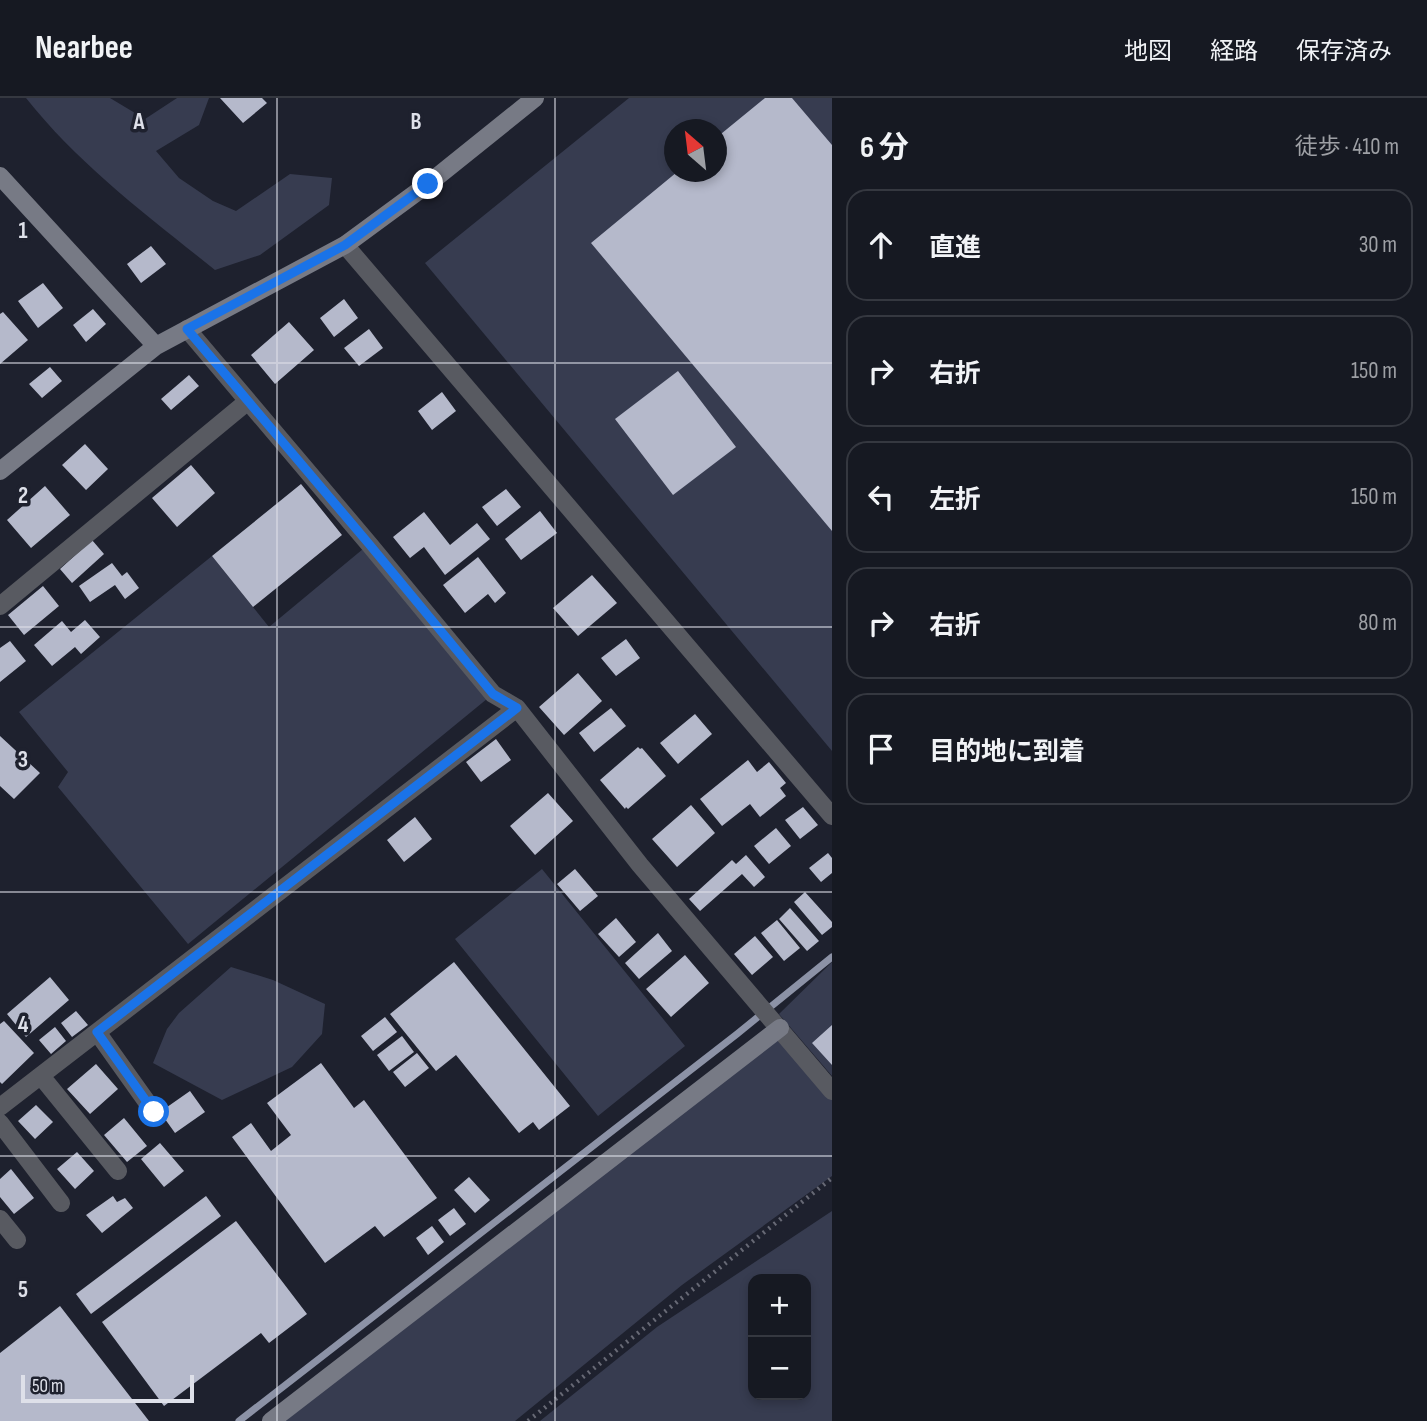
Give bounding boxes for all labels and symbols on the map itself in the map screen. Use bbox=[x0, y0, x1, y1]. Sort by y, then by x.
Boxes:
text: A bbox=[133, 108, 146, 136]
text: B bbox=[411, 108, 422, 136]
north arrow bbox=[664, 119, 727, 182]
route end bbox=[412, 168, 443, 199]
text: 1 bbox=[18, 217, 28, 245]
text: 2 bbox=[18, 482, 28, 510]
text: 3 bbox=[18, 746, 28, 774]
text: 4 bbox=[18, 1011, 29, 1039]
route start bbox=[138, 1096, 169, 1127]
text: 5 bbox=[18, 1276, 28, 1304]
scale bar bbox=[21, 1372, 194, 1404]

